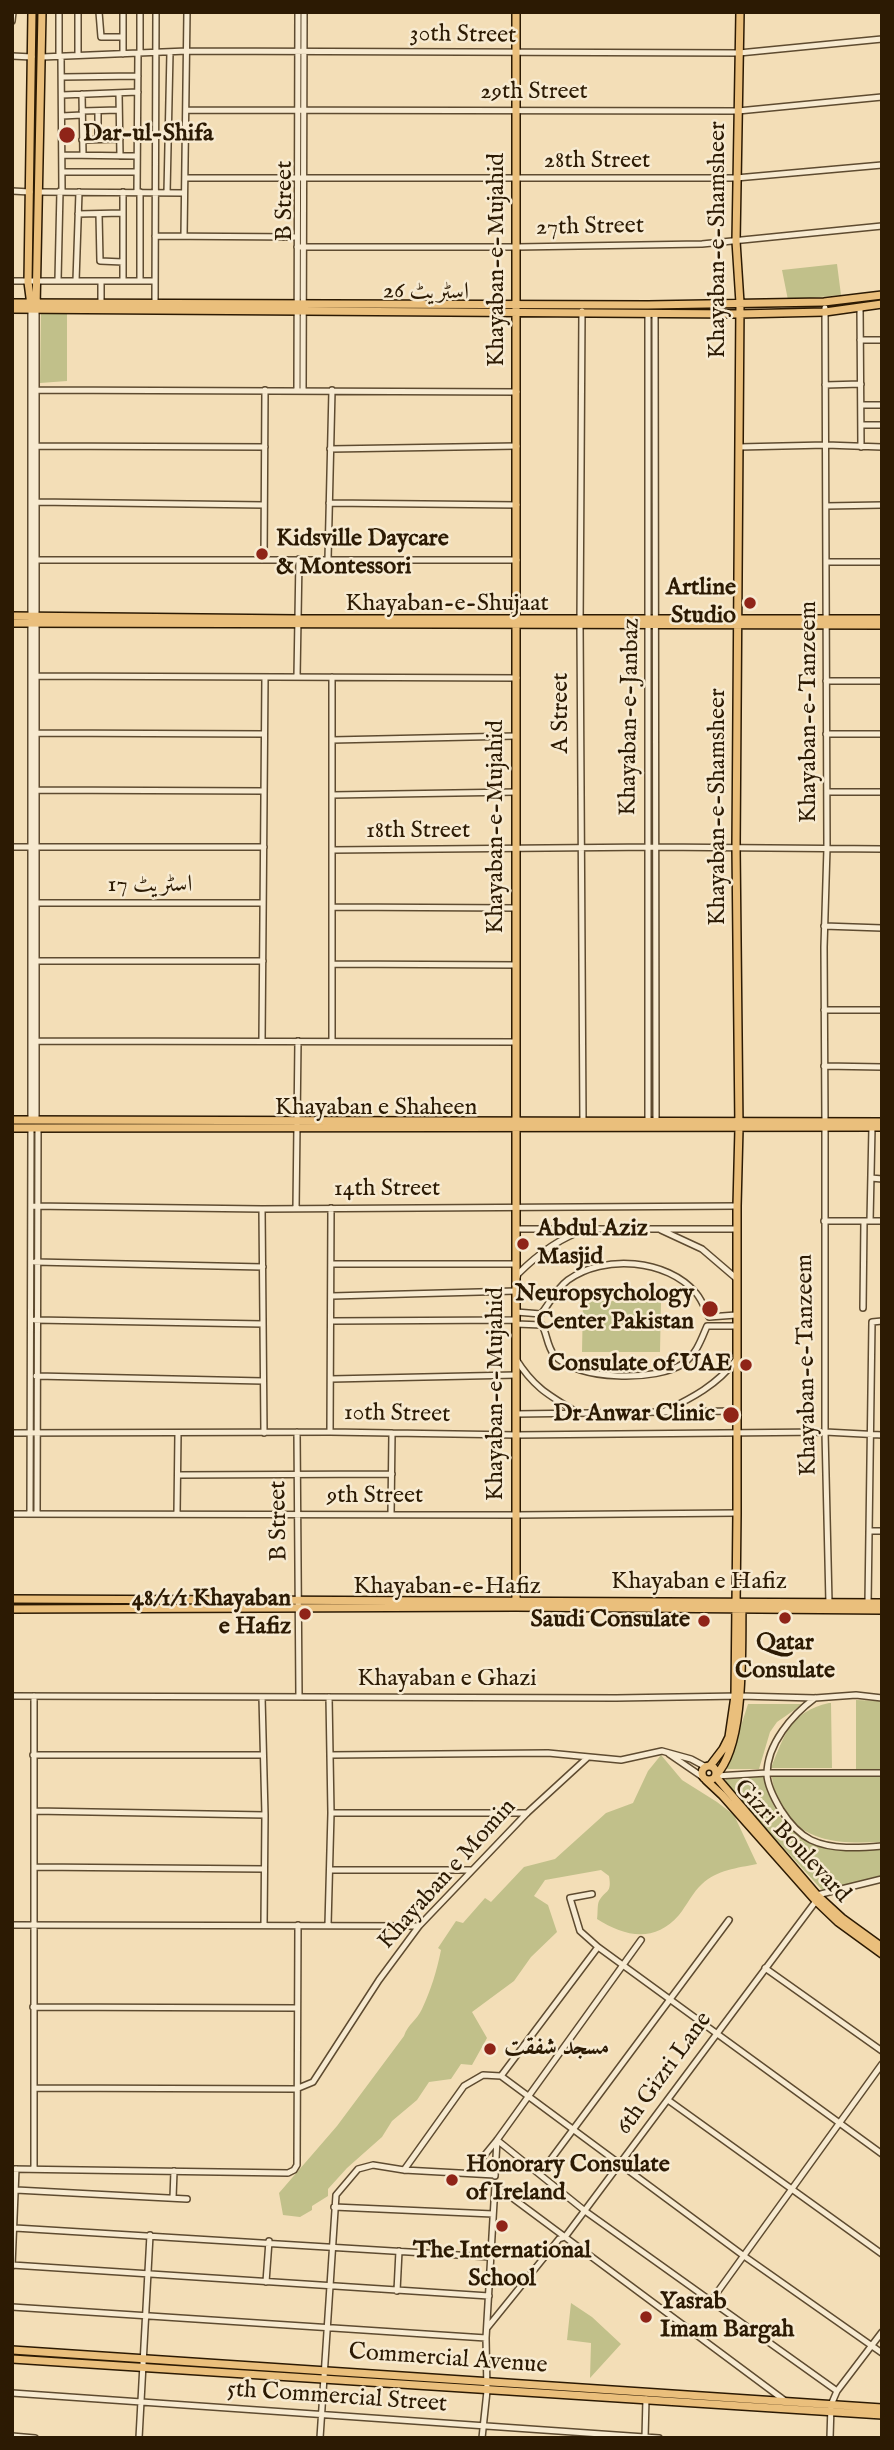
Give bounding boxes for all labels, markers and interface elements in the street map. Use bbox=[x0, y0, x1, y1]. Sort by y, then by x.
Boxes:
street label: 30th Street bbox=[409, 21, 517, 51]
street label: 29th Street bbox=[480, 79, 588, 107]
place label: Dar-ul-Shifa bbox=[83, 121, 213, 149]
street label: Khayaban-e-Shamsheer bbox=[705, 121, 733, 359]
marker: Dar-ul-Shifa bbox=[57, 125, 77, 145]
street label: 28th Street bbox=[544, 148, 650, 176]
street label: Khayaban-e-Mujahid bbox=[484, 153, 512, 367]
street label: B Street bbox=[272, 161, 300, 241]
street label: 27th Street bbox=[536, 213, 644, 243]
street label: اسٹریٹ 26 bbox=[383, 278, 469, 308]
place label: Kidsville Daycare & Montessori bbox=[276, 526, 449, 582]
marker: Kidsville Daycare & Montessori bbox=[254, 546, 270, 562]
place label: Artline Studio bbox=[666, 575, 736, 631]
street label: Khayaban-e-Shujaat bbox=[345, 591, 549, 619]
marker: Artline Studio bbox=[742, 595, 758, 611]
street label: Khayaban-e-Tanzeem bbox=[796, 601, 824, 823]
street label: Khayaban-e-Janbaz bbox=[615, 618, 647, 816]
street label: A Street bbox=[548, 672, 576, 754]
street label: Khayaban-e-Shamsheer bbox=[705, 688, 733, 926]
street label: Khayaban-e-Mujahid bbox=[483, 720, 511, 934]
street label: 18th Street bbox=[366, 818, 470, 846]
street label: اسٹریٹ 17 bbox=[107, 872, 193, 900]
street label: Khayaban e Shaheen bbox=[275, 1095, 477, 1123]
street label: 14th Street bbox=[334, 1176, 440, 1204]
place label: Abdul Aziz Masjid bbox=[537, 1216, 648, 1272]
marker: Abdul Aziz Masjid bbox=[515, 1236, 531, 1252]
street label: Khayaban-e-Tanzeem bbox=[792, 1254, 824, 1476]
place label: Neuropsychology Center Pakistan bbox=[515, 1281, 694, 1337]
street label: Khayaban-e-Mujahid bbox=[483, 1287, 511, 1501]
marker: Neuropsychology Center Pakistan bbox=[700, 1299, 720, 1319]
place label: Consulate of UAE bbox=[548, 1351, 732, 1379]
marker: Consulate of UAE bbox=[738, 1357, 754, 1373]
street label: 10th Street bbox=[344, 1400, 450, 1430]
place label: Dr Anwar Clinic bbox=[553, 1401, 715, 1429]
marker: Dr Anwar Clinic bbox=[721, 1405, 741, 1425]
street label: B Street bbox=[265, 1480, 295, 1562]
street label: 9th Street bbox=[327, 1483, 423, 1511]
street label: Khayaban e Hafiz bbox=[611, 1569, 787, 1597]
street label: Khayaban-e-Hafiz bbox=[353, 1574, 541, 1602]
place label: 48/1/1 Khayaban e Hafiz bbox=[132, 1586, 291, 1642]
marker: 48/1/1 Khayaban e Hafiz bbox=[297, 1606, 313, 1622]
place label: Saudi Consulate bbox=[531, 1607, 690, 1635]
marker: Qatar Consulate bbox=[777, 1610, 793, 1626]
marker: Saudi Consulate bbox=[696, 1613, 712, 1629]
place label: Qatar Consulate bbox=[735, 1630, 835, 1686]
street label: Khayaban e Ghazi bbox=[357, 1666, 537, 1694]
street label: Gizri Boulevard bbox=[726, 1774, 856, 1910]
street label: Khayaban e Momin bbox=[373, 1794, 523, 1956]
street label: 6th Gizri Lane bbox=[611, 2007, 719, 2141]
place label: مسجد شفقت bbox=[504, 2035, 609, 2063]
marker: مسجد شفقت bbox=[482, 2041, 498, 2057]
place label: Honorary Consulate of Ireland bbox=[466, 2152, 670, 2208]
marker: Honorary Consulate of Ireland bbox=[444, 2172, 460, 2188]
marker: The International School bbox=[494, 2218, 510, 2234]
place label: The International School bbox=[413, 2238, 591, 2294]
place label: Yasrab Imam Bargah bbox=[660, 2289, 794, 2345]
marker: Yasrab Imam Bargah bbox=[638, 2309, 654, 2325]
street label: Commercial Avenue bbox=[348, 2339, 548, 2381]
street label: 5th Commercial Street bbox=[226, 2376, 448, 2420]

